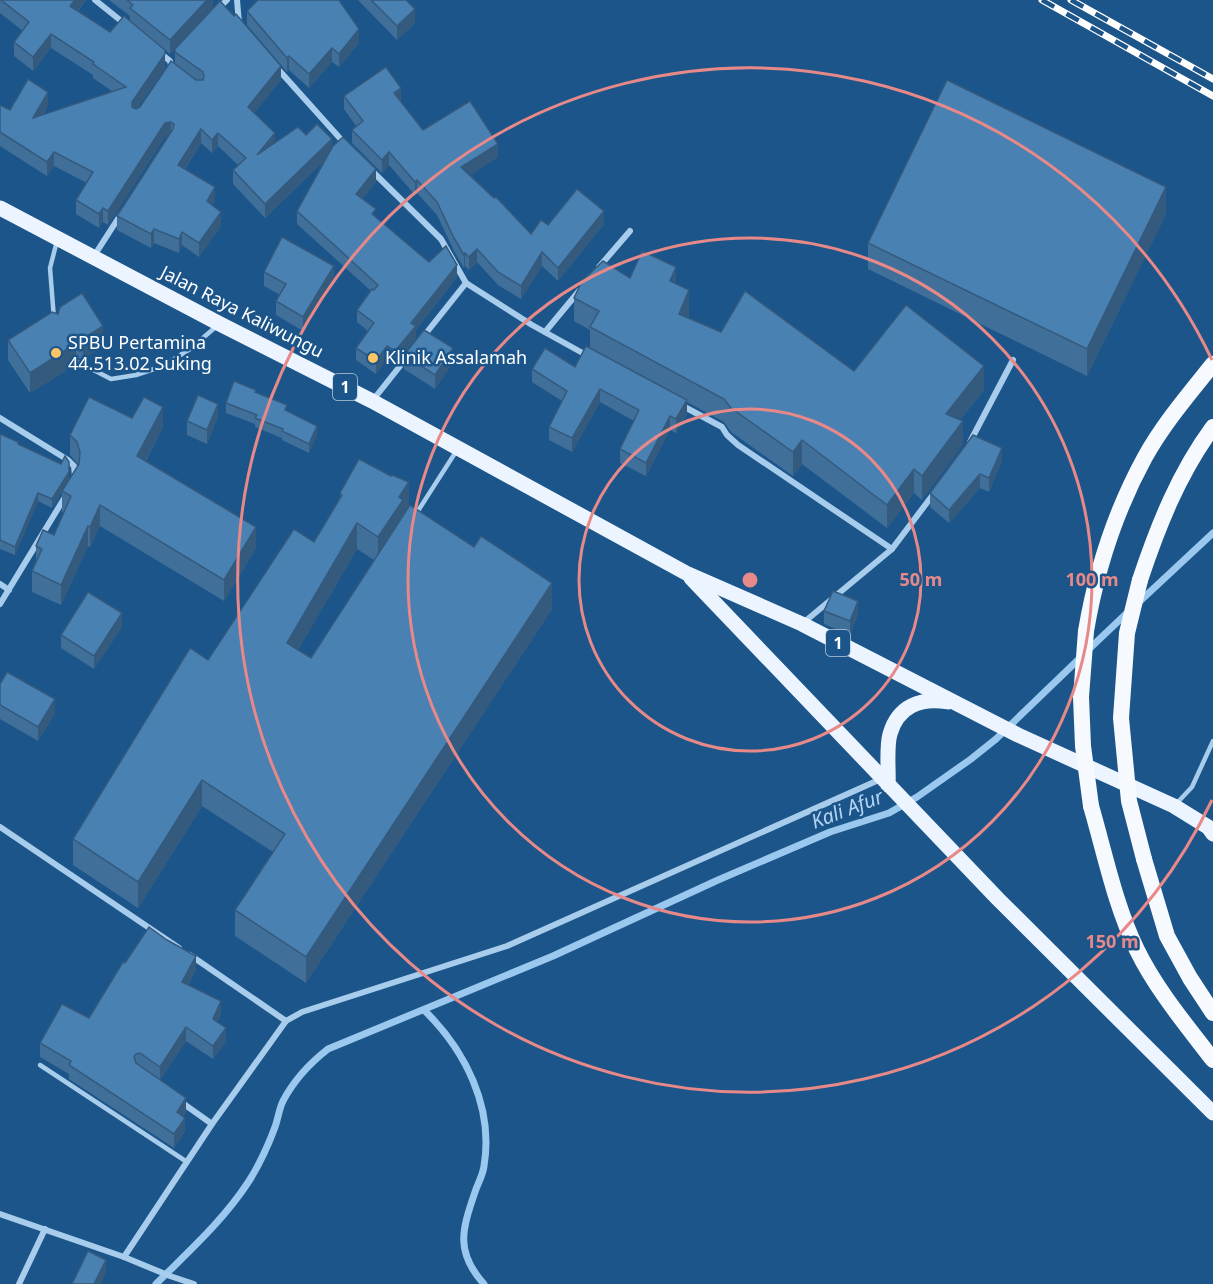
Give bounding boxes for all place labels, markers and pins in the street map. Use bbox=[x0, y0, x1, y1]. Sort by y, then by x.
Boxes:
place label: SPBU Pertamina 44.513.02 Suking bbox=[68, 330, 212, 375]
place label: Klinik Assalamah bbox=[385, 345, 527, 369]
marker: SPBU Pertamina 44.513.02 Suking bbox=[49, 346, 63, 360]
marker: Klinik Assalamah bbox=[366, 351, 380, 365]
centre of rings bbox=[740, 570, 760, 590]

